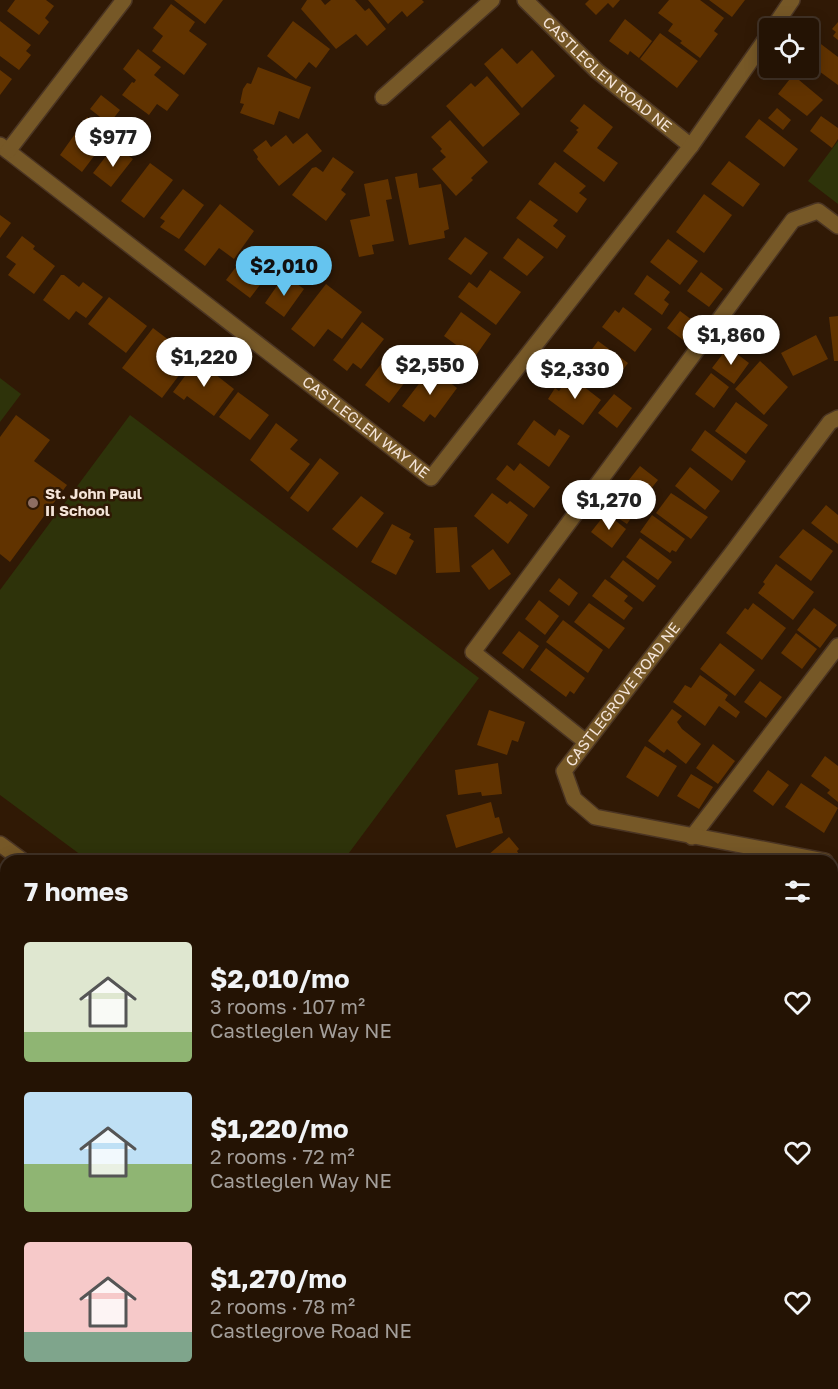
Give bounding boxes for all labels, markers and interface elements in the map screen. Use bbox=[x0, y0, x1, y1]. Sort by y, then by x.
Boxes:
street label: CASTLEGLEN ROAD NE bbox=[539, 13, 676, 135]
map controls bbox=[759, 18, 819, 78]
button: locate bbox=[759, 18, 819, 78]
pin: $977 bbox=[77, 117, 149, 168]
text: $977 bbox=[89, 124, 137, 148]
pin: $2,010 bbox=[235, 246, 333, 297]
text: $2,010 bbox=[250, 253, 318, 277]
pin: $1,860 bbox=[682, 315, 780, 366]
text: $1,860 bbox=[697, 322, 765, 346]
pin: $1,220 bbox=[155, 337, 253, 388]
text: $1,220 bbox=[170, 344, 238, 368]
pin: $2,550 bbox=[381, 345, 479, 396]
pin: $2,330 bbox=[526, 349, 624, 400]
text: $2,550 bbox=[395, 352, 465, 376]
text: $2,330 bbox=[540, 356, 610, 380]
street label: CASTLEGLEN WAY NE bbox=[299, 372, 433, 481]
pin: $1,270 bbox=[560, 480, 658, 531]
place label: St. John Paul II School bbox=[45, 484, 142, 519]
text: $1,270 bbox=[576, 487, 642, 511]
marker: St. John Paul II School bbox=[26, 496, 40, 510]
street label: CASTLEGROVE ROAD NE bbox=[561, 619, 683, 769]
icon: filters bbox=[781, 875, 814, 908]
text: 7 homes bbox=[24, 876, 129, 907]
text: $2,010/mo bbox=[210, 963, 350, 994]
icon: home bbox=[72, 966, 144, 1038]
icon: heart bbox=[781, 986, 814, 1019]
text: 3 rooms · 107 m² bbox=[210, 994, 365, 1018]
text: Castleglen Way NE bbox=[210, 1018, 392, 1042]
text: $1,220/mo bbox=[210, 1113, 349, 1144]
icon: home bbox=[72, 1116, 144, 1188]
icon: heart bbox=[781, 1136, 814, 1169]
text: 2 rooms · 72 m² bbox=[210, 1144, 355, 1168]
text: Castleglen Way NE bbox=[210, 1168, 392, 1192]
text: $1,270/mo bbox=[210, 1263, 347, 1294]
icon: home bbox=[72, 1266, 144, 1338]
icon: heart bbox=[781, 1286, 814, 1319]
text: 2 rooms · 78 m² bbox=[210, 1294, 355, 1318]
text: Castlegrove Road NE bbox=[210, 1318, 412, 1342]

